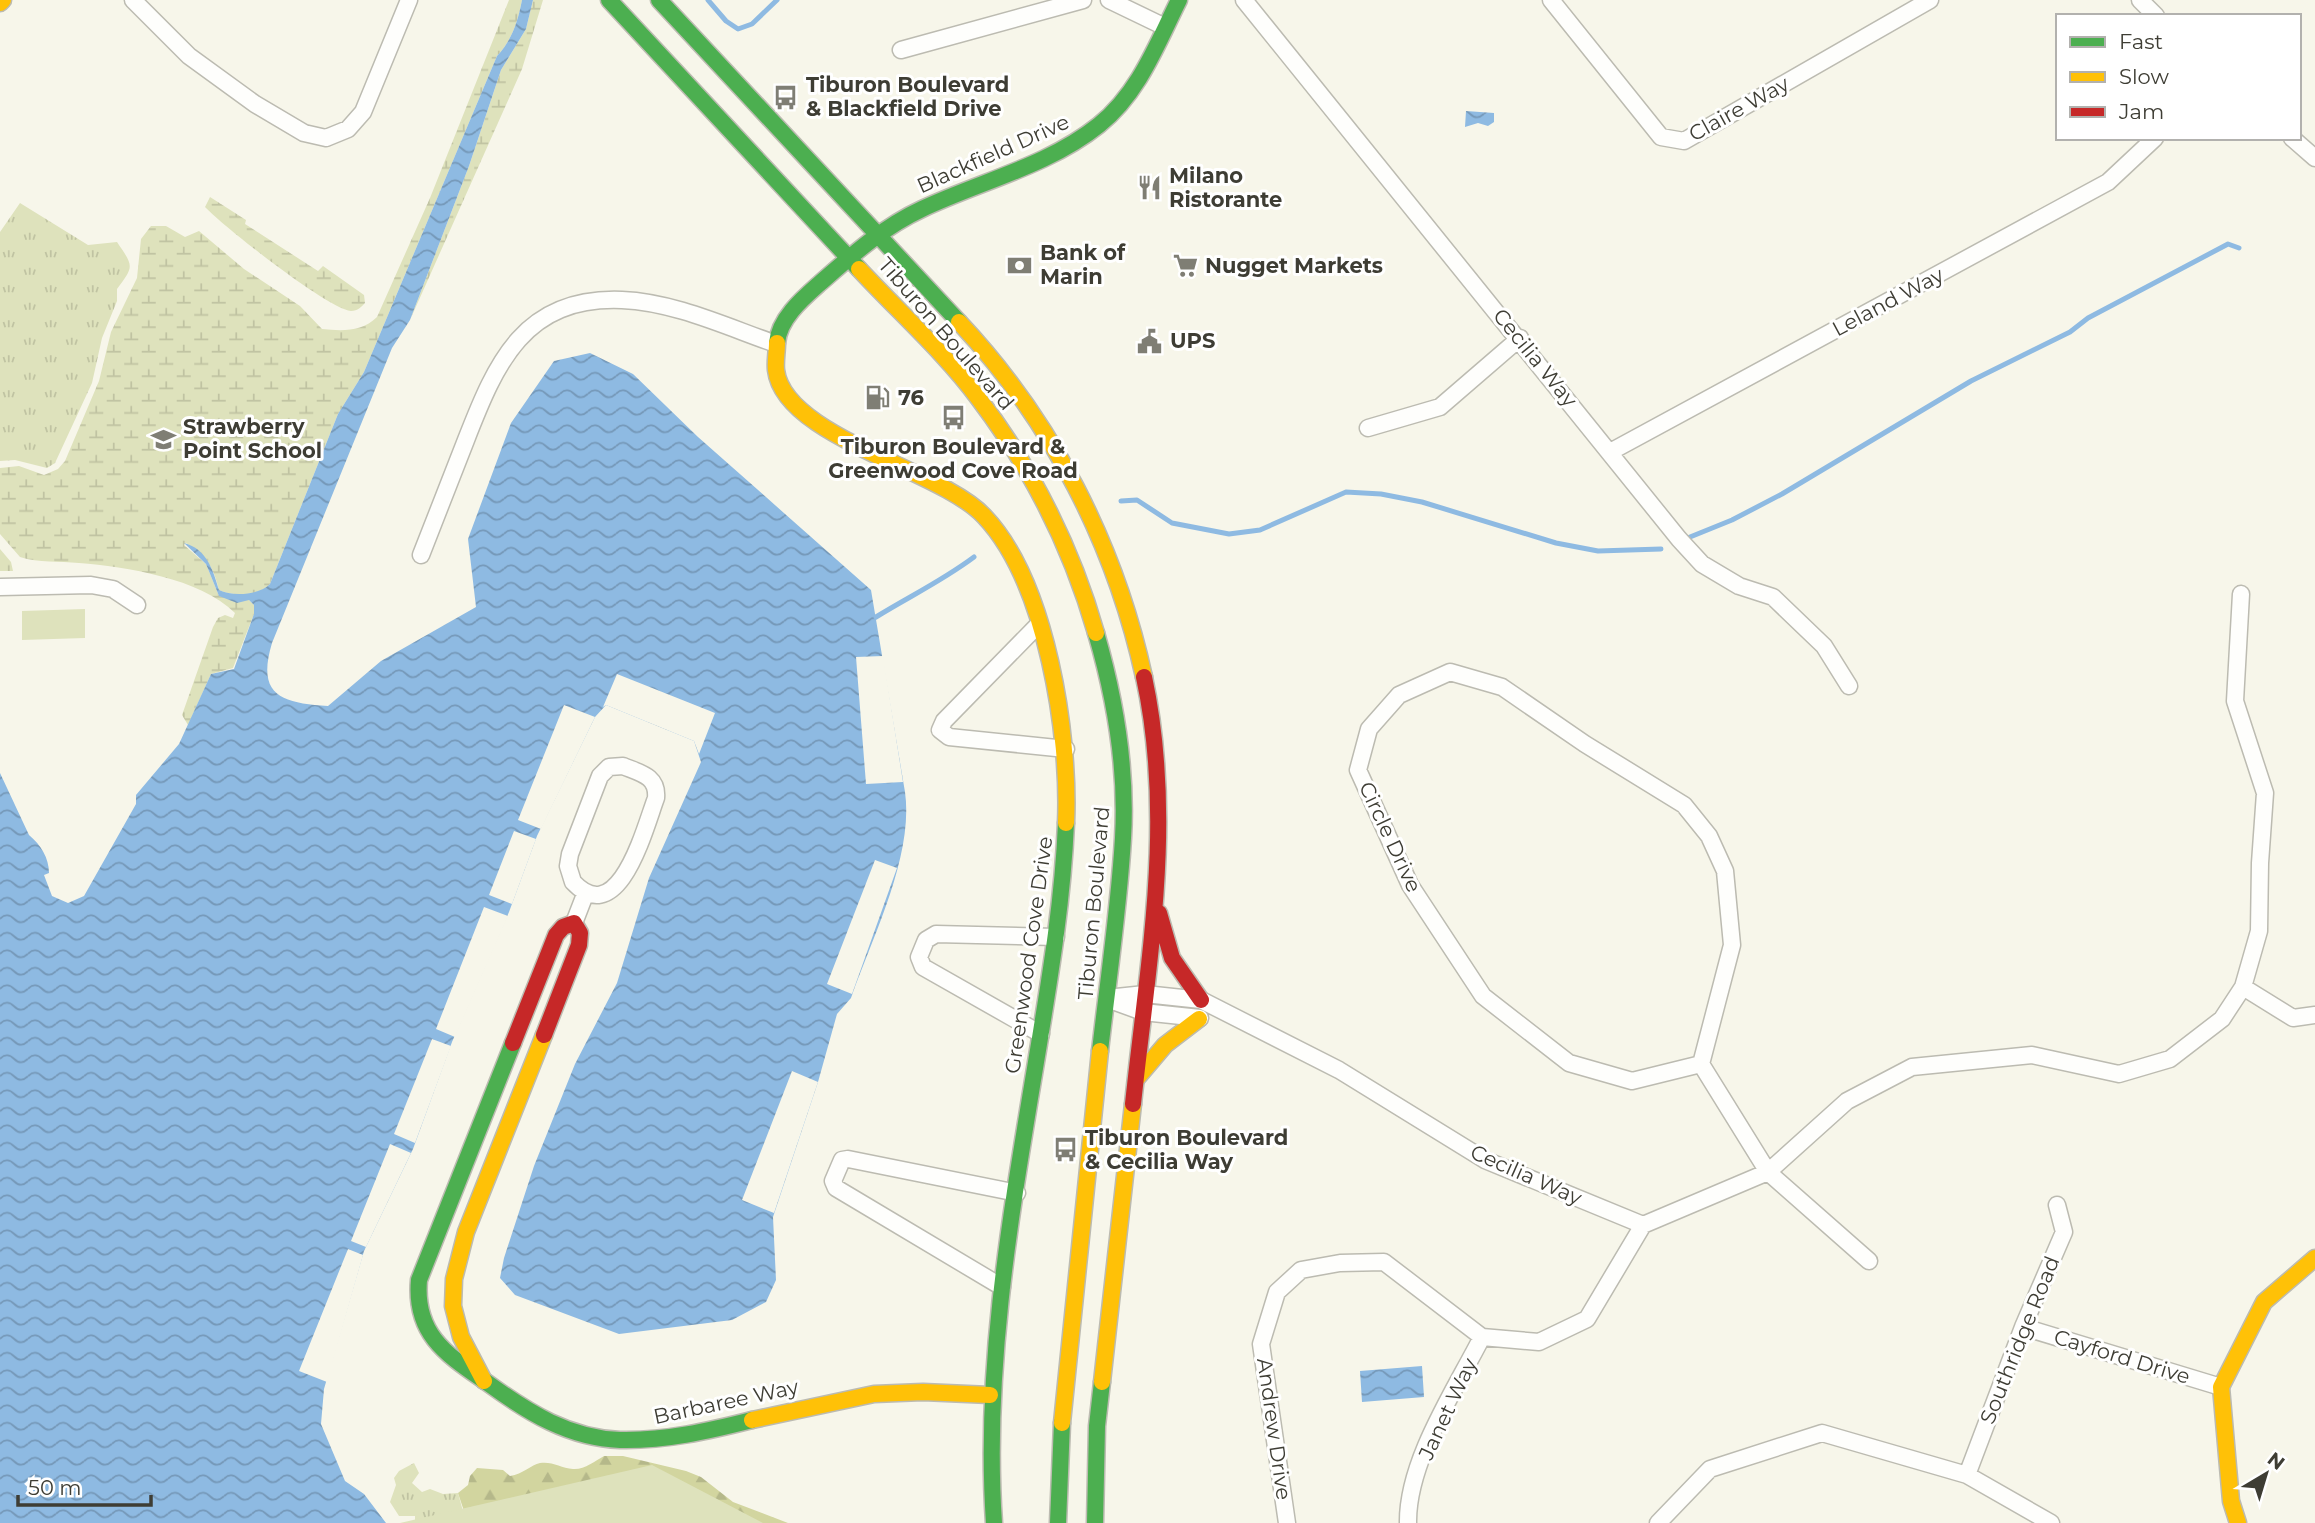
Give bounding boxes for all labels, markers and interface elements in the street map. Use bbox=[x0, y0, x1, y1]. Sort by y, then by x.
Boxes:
legend bbox=[2056, 14, 2301, 140]
text: Fast bbox=[2119, 29, 2163, 54]
text: Slow bbox=[2119, 64, 2169, 89]
street label: Claire Way bbox=[1684, 71, 1794, 146]
place label: Tiburon Boulevard & Blackfield Drive bbox=[806, 72, 1009, 121]
bus stop icon: Tiburon Boulevard & Blackfield Drive bbox=[772, 83, 800, 111]
text: Jam bbox=[2118, 99, 2164, 124]
street label: Blackfield Drive bbox=[913, 109, 1073, 198]
place label: Milano Ristorante bbox=[1169, 163, 1282, 212]
restaurant icon: Milano Ristorante bbox=[1135, 174, 1163, 202]
place label: Bank of Marin bbox=[1040, 240, 1126, 289]
bank icon: Bank of Marin bbox=[1006, 251, 1034, 279]
street label: Tiburon Boulevard bbox=[873, 252, 1019, 415]
supermarket icon: Nugget Markets bbox=[1171, 252, 1199, 280]
place label: Nugget Markets bbox=[1205, 253, 1383, 278]
street label: Leland Way bbox=[1828, 262, 1948, 341]
street label: Cecilia Way bbox=[1488, 304, 1583, 412]
public building icon: UPS bbox=[1136, 327, 1164, 355]
place label: UPS bbox=[1170, 328, 1215, 353]
fuel station icon: 76 bbox=[864, 384, 892, 412]
place label: 76 bbox=[898, 385, 924, 410]
bus stop icon: Tiburon Boulevard & Greenwood Cove Road bbox=[939, 404, 967, 432]
place label: Strawberry Point School bbox=[183, 414, 322, 463]
school or university icon: Strawberry Point School bbox=[149, 425, 177, 453]
place label: Tiburon Boulevard & Greenwood Cove Road bbox=[828, 434, 1078, 483]
street label: Circle Drive bbox=[1354, 777, 1427, 896]
street label: Tiburon Boulevard bbox=[1073, 805, 1114, 1001]
street label: Greenwood Cove Drive bbox=[999, 835, 1058, 1075]
place label: Tiburon Boulevard & Cecilia Way bbox=[1085, 1125, 1288, 1174]
bus stop icon: Tiburon Boulevard & Cecilia Way bbox=[1051, 1136, 1079, 1164]
street label: Cecilia Way bbox=[1467, 1139, 1586, 1210]
street label: Southridge Road bbox=[1975, 1252, 2065, 1427]
street label: Cayford Drive bbox=[2051, 1324, 2193, 1389]
street label: Janet Way bbox=[1413, 1353, 1482, 1465]
street label: Andrew Drive bbox=[1252, 1356, 1297, 1502]
street label: Barbaree Way bbox=[651, 1374, 801, 1429]
north arrow bbox=[2231, 1439, 2301, 1509]
text: N bbox=[2263, 1447, 2289, 1475]
scale bar bbox=[18, 1464, 150, 1508]
text: 50 m bbox=[28, 1475, 82, 1500]

